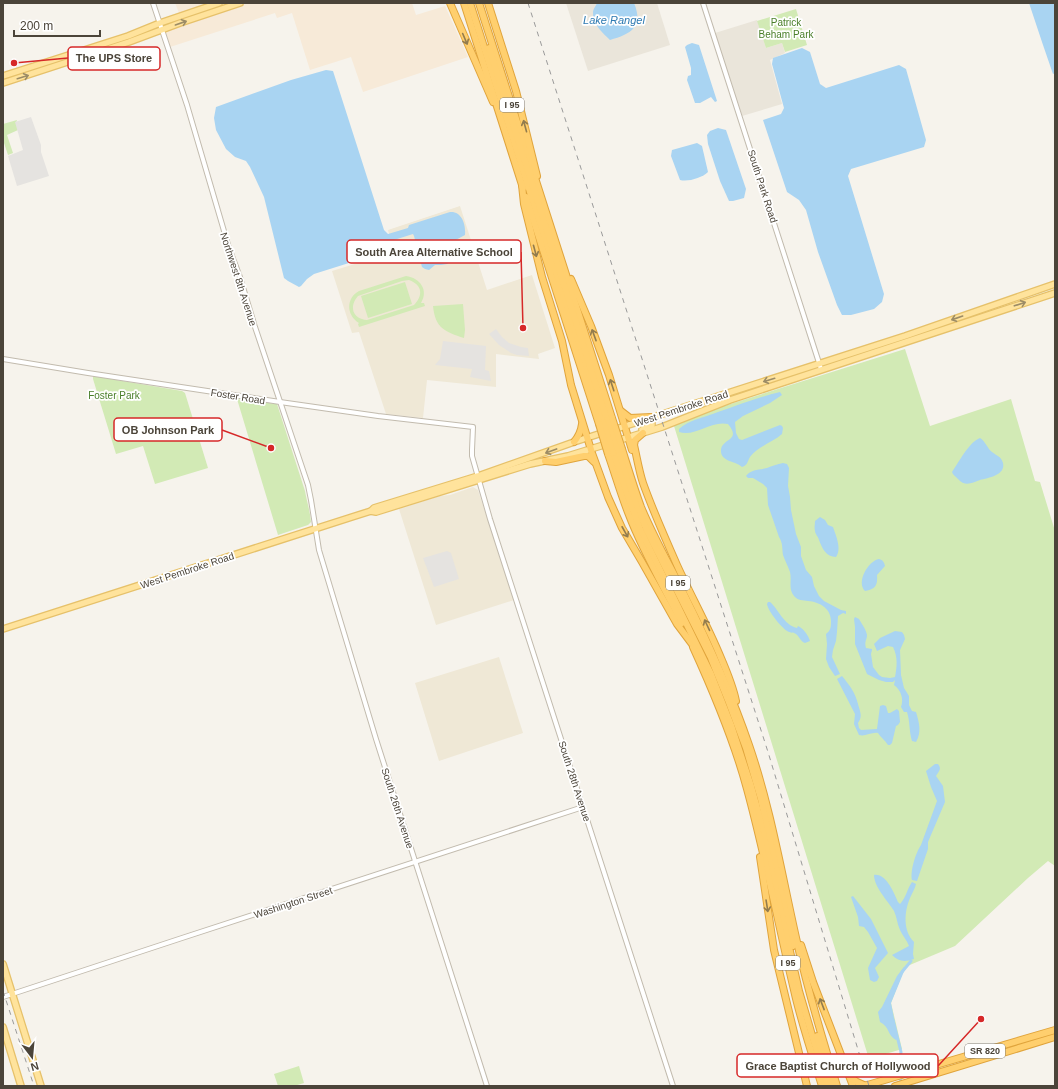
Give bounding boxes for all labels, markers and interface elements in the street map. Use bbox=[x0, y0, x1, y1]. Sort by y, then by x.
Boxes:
scale bar bbox=[14, 12, 100, 38]
water label: Lake Rangel bbox=[583, 14, 645, 26]
park label: Patrick Beham Park bbox=[758, 17, 815, 40]
text: 200 m bbox=[20, 19, 53, 33]
one-way arrow bbox=[174, 19, 187, 26]
one-way arrow bbox=[462, 32, 470, 44]
callout: The UPS Store bbox=[68, 47, 160, 70]
text: The UPS Store bbox=[76, 52, 152, 64]
one-way arrow bbox=[16, 73, 29, 80]
road number: I 95 bbox=[500, 98, 524, 112]
one-way arrow bbox=[521, 120, 528, 133]
street label: South Park Road bbox=[746, 148, 780, 224]
street label: Northwest 8th Avenue bbox=[218, 231, 259, 328]
callout: South Area Alternative School bbox=[347, 240, 521, 263]
one-way arrow bbox=[532, 244, 540, 257]
text: South Area Alternative School bbox=[355, 246, 513, 258]
one-way arrow bbox=[1014, 300, 1026, 308]
one-way arrow bbox=[951, 315, 963, 323]
one-way arrow bbox=[590, 330, 598, 342]
one-way arrow bbox=[763, 377, 776, 384]
one-way arrow bbox=[608, 379, 615, 392]
street label: Foster Road bbox=[210, 387, 266, 406]
street label: West Pembroke Road bbox=[633, 388, 729, 429]
park label: Foster Park bbox=[88, 390, 141, 401]
callout: OB Johnson Park bbox=[114, 418, 222, 441]
text: OB Johnson Park bbox=[122, 424, 215, 436]
one-way arrow bbox=[545, 447, 557, 455]
one-way arrow bbox=[621, 526, 629, 538]
street label: West Pembroke Road bbox=[139, 550, 235, 591]
road number: I 95 bbox=[666, 576, 690, 590]
one-way arrow bbox=[703, 620, 710, 632]
street label: South 28th Avenue bbox=[556, 739, 593, 823]
street label: South 26th Avenue bbox=[379, 766, 416, 850]
street label: Washington Street bbox=[253, 885, 334, 920]
one-way arrow bbox=[763, 899, 771, 912]
road number: I 95 bbox=[776, 956, 800, 970]
one-way arrow bbox=[817, 998, 825, 1010]
north arrow bbox=[12, 1037, 52, 1077]
road number: SR 820 bbox=[965, 1044, 1005, 1058]
callout: Grace Baptist Church of Hollywood bbox=[737, 1054, 938, 1077]
text: N bbox=[29, 1060, 40, 1073]
text: Grace Baptist Church of Hollywood bbox=[745, 1060, 931, 1072]

